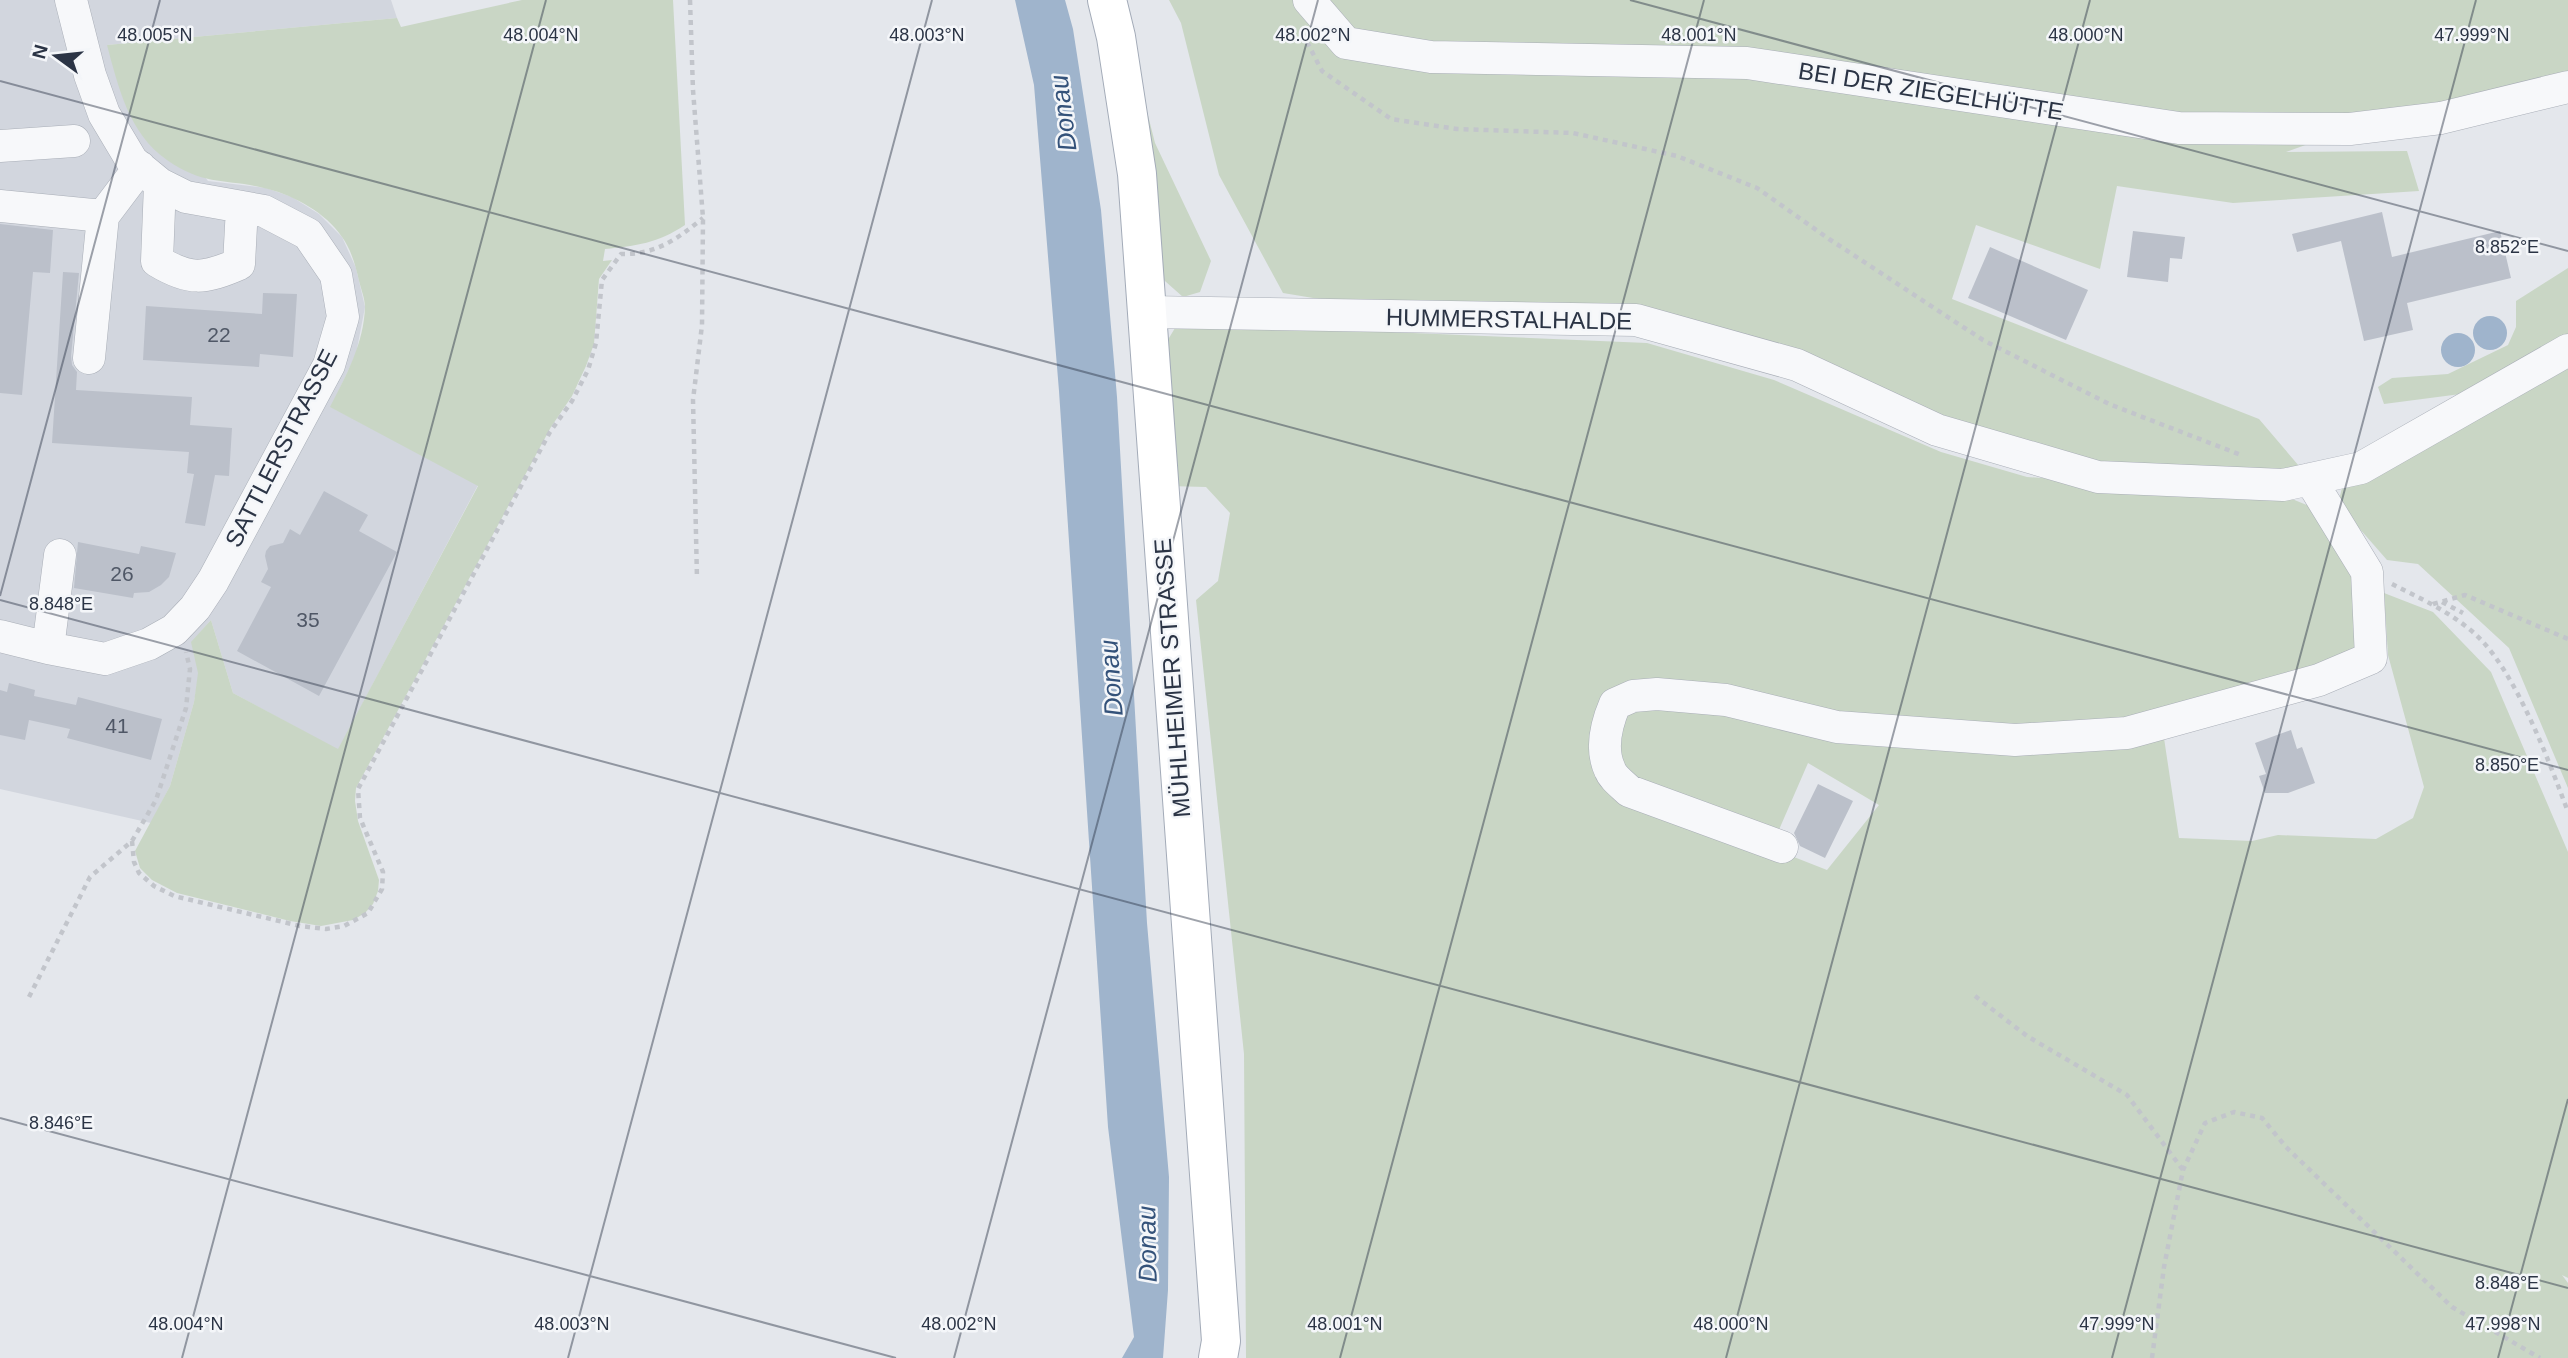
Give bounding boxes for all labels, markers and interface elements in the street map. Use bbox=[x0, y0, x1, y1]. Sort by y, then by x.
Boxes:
north arrow bbox=[21, 21, 91, 91]
text: 48.005°N bbox=[117, 25, 193, 45]
text: 48.004°N bbox=[503, 25, 579, 45]
text: 48.003°N bbox=[889, 25, 965, 45]
text: 48.002°N bbox=[1275, 25, 1351, 45]
text: 48.001°N bbox=[1661, 25, 1737, 45]
text: 48.000°N bbox=[2048, 25, 2124, 45]
text: 47.999°N bbox=[2434, 25, 2510, 45]
text: N bbox=[28, 42, 52, 61]
street label: BEI DER ZIEGELHÜTTE bbox=[1797, 57, 2065, 125]
water label: Donau bbox=[1043, 73, 1083, 153]
text: 8.852°E bbox=[2475, 237, 2539, 257]
street label: HUMMERSTALHALDE bbox=[1386, 303, 1632, 335]
house number: 22 bbox=[207, 323, 231, 346]
street label: SATTLERSTRASSE bbox=[219, 345, 343, 551]
street label: MÜHLHEIMER STRASSE bbox=[1149, 537, 1195, 819]
house number: 26 bbox=[110, 562, 134, 585]
text: 8.848°E bbox=[29, 594, 93, 614]
house number: 35 bbox=[296, 608, 320, 631]
water label: Donau bbox=[1093, 639, 1129, 717]
house number: 41 bbox=[105, 714, 129, 737]
text: 8.850°E bbox=[2475, 755, 2539, 775]
text: 8.846°E bbox=[29, 1113, 93, 1133]
water label: Donau bbox=[1131, 1205, 1163, 1283]
text: 8.848°E bbox=[2475, 1273, 2539, 1293]
text: 48.004°N bbox=[148, 1314, 224, 1334]
text: 48.003°N bbox=[534, 1314, 610, 1334]
text: 48.002°N bbox=[921, 1314, 997, 1334]
text: 48.001°N bbox=[1307, 1314, 1383, 1334]
text: 48.000°N bbox=[1693, 1314, 1769, 1334]
text: 47.999°N bbox=[2079, 1314, 2155, 1334]
text: 47.998°N bbox=[2465, 1314, 2541, 1334]

